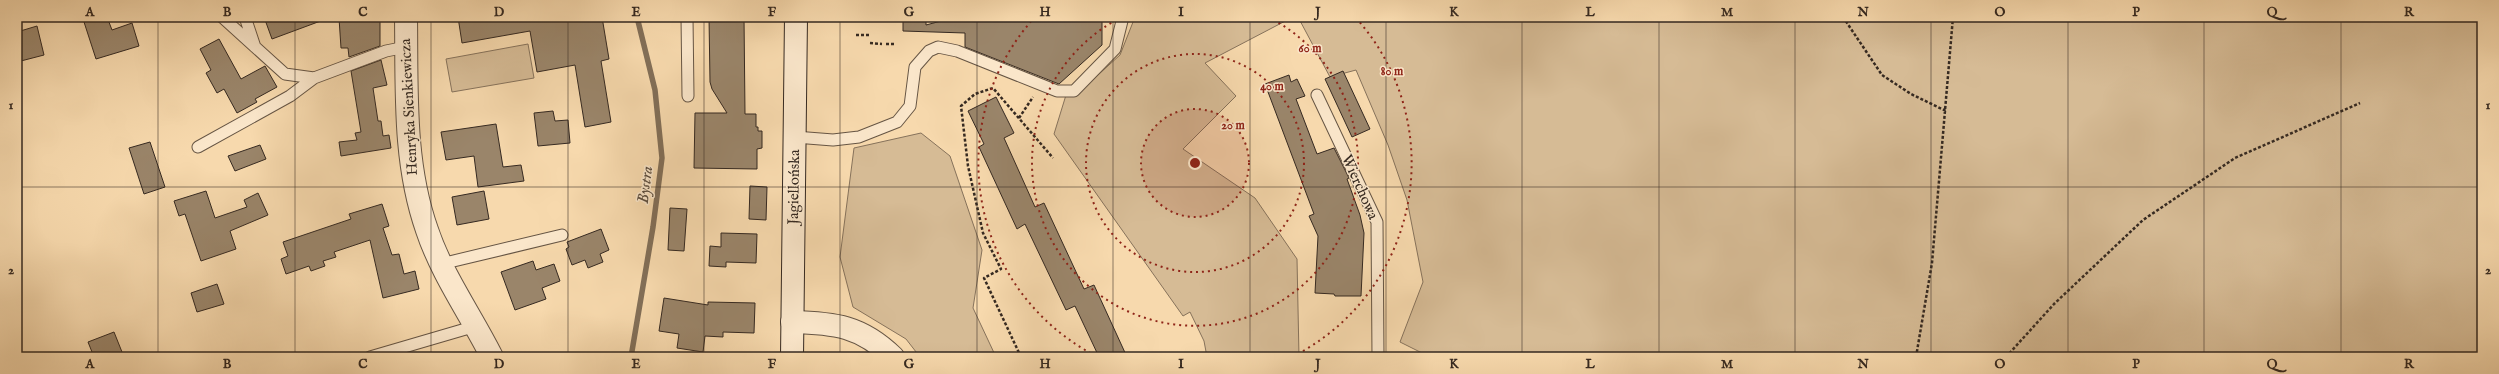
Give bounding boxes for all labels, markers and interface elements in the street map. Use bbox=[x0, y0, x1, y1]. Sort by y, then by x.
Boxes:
text: A bbox=[85, 4, 96, 21]
text: B bbox=[223, 4, 232, 21]
text: C bbox=[358, 4, 368, 21]
text: D bbox=[494, 4, 505, 21]
text: E bbox=[631, 4, 641, 21]
text: F bbox=[768, 4, 777, 21]
text: G bbox=[904, 4, 915, 21]
text: H bbox=[1039, 4, 1051, 21]
text: I bbox=[1178, 4, 1184, 21]
text: J bbox=[1313, 4, 1321, 21]
text: K bbox=[1449, 4, 1459, 21]
text: L bbox=[1584, 4, 1595, 21]
text: M bbox=[1721, 4, 1734, 21]
text: N bbox=[1856, 4, 1869, 21]
text: O bbox=[1995, 4, 2006, 21]
text: P bbox=[2132, 4, 2140, 21]
text: Q bbox=[2267, 4, 2287, 21]
text: R bbox=[2404, 4, 2415, 21]
street label: Henryka Sienkiewicza bbox=[396, 38, 422, 176]
text: 60 m bbox=[1299, 41, 1322, 56]
text: 80 m bbox=[1381, 64, 1404, 79]
text: 40 m bbox=[1260, 79, 1285, 94]
text: 1 bbox=[9, 97, 14, 114]
text: 1 bbox=[2486, 97, 2491, 114]
text: 20 m bbox=[1221, 118, 1245, 133]
street label: Jagiellońska bbox=[784, 149, 804, 227]
street label: Wierchowa bbox=[1337, 151, 1383, 223]
centre of rings bbox=[1188, 156, 1202, 170]
water label: Bystra bbox=[634, 165, 658, 205]
text: 2 bbox=[8, 262, 14, 279]
text: 2 bbox=[2485, 262, 2491, 279]
text: A bbox=[85, 356, 96, 373]
text: B bbox=[223, 356, 232, 373]
text: C bbox=[358, 356, 368, 373]
text: D bbox=[494, 356, 505, 373]
text: E bbox=[631, 356, 641, 373]
text: F bbox=[768, 356, 777, 373]
text: G bbox=[904, 356, 915, 373]
text: H bbox=[1039, 356, 1051, 373]
text: I bbox=[1178, 356, 1184, 373]
text: J bbox=[1313, 356, 1321, 373]
text: K bbox=[1449, 356, 1459, 373]
text: L bbox=[1584, 356, 1595, 373]
text: M bbox=[1721, 356, 1734, 373]
text: N bbox=[1856, 356, 1869, 373]
text: O bbox=[1995, 356, 2006, 373]
text: P bbox=[2132, 356, 2140, 373]
text: Q bbox=[2267, 356, 2287, 373]
text: R bbox=[2404, 356, 2415, 373]

